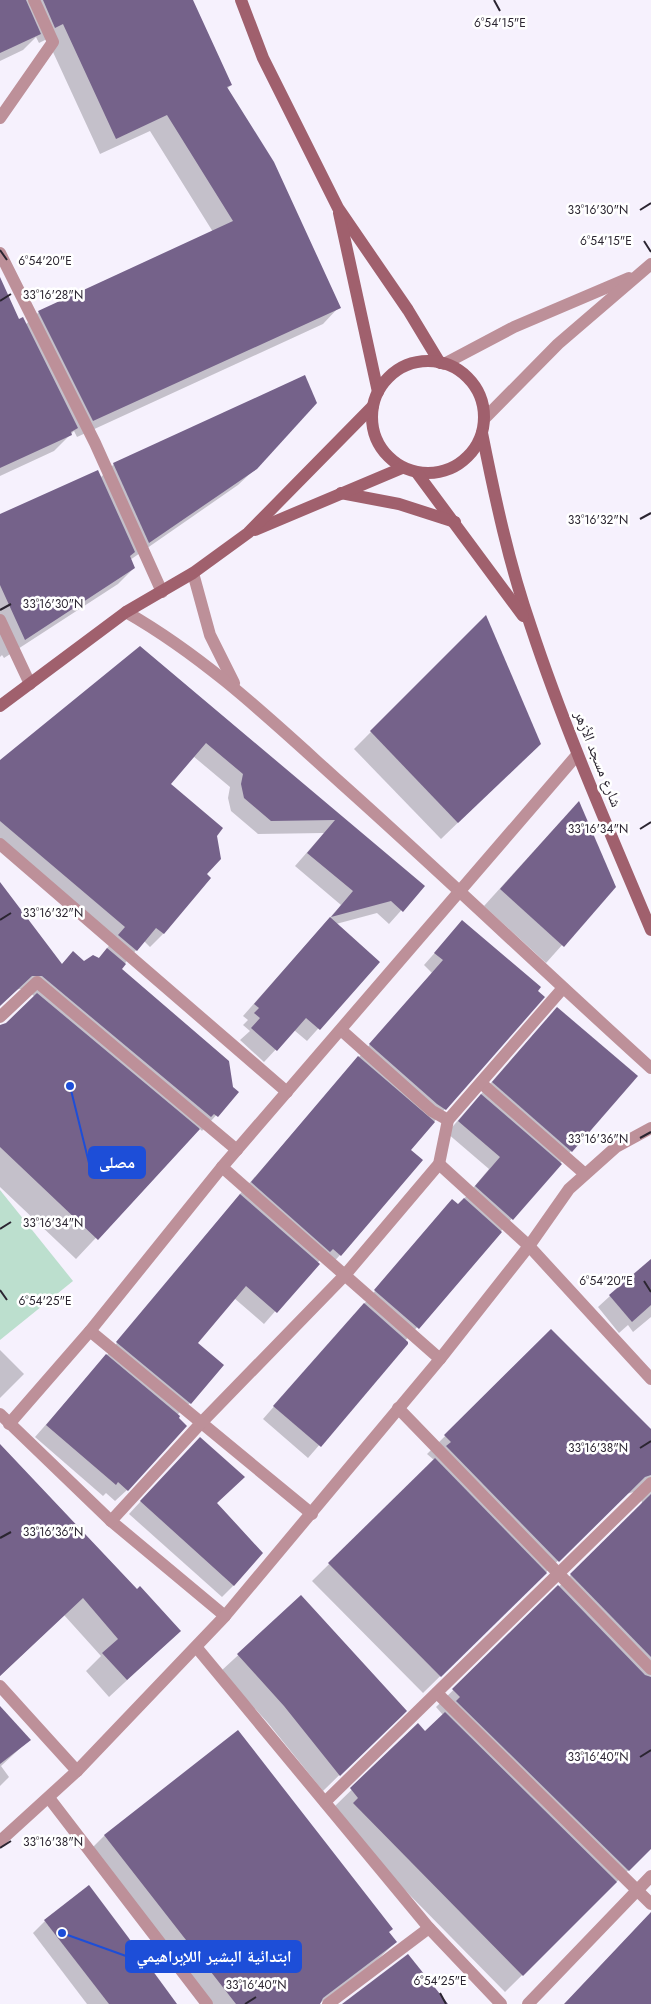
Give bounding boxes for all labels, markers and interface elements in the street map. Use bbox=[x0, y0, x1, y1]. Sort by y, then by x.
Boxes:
text: 6°54'15"E bbox=[474, 14, 526, 32]
text: 33°16'30"N bbox=[568, 201, 628, 219]
text: 6°54'15"E bbox=[580, 232, 632, 250]
text: 6°54'20"E bbox=[18, 252, 72, 270]
text: 33°16'28"N bbox=[23, 286, 83, 304]
text: 33°16'32"N bbox=[568, 511, 628, 529]
text: 33°16'30"N bbox=[23, 595, 83, 613]
street label: شارع مسجد الأزهر bbox=[568, 707, 627, 811]
text: 33°16'34"N bbox=[568, 820, 628, 838]
text: 33°16'32"N bbox=[23, 904, 83, 922]
text: 33°16'36"N bbox=[568, 1130, 628, 1148]
callout: مصلى bbox=[89, 1147, 145, 1178]
text: مصلى bbox=[99, 1151, 135, 1174]
text: 33°16'34"N bbox=[23, 1214, 83, 1232]
text: 6°54'20"E bbox=[579, 1272, 633, 1290]
text: 6°54'25"E bbox=[18, 1292, 72, 1310]
text: 33°16'38"N bbox=[568, 1439, 628, 1457]
text: 33°16'36"N bbox=[23, 1523, 83, 1541]
text: 33°16'40"N bbox=[567, 1748, 629, 1766]
text: 33°16'38"N bbox=[23, 1833, 83, 1851]
callout: ابتدائية البشير اللإبراهيمي bbox=[126, 1941, 301, 1972]
text: ابتدائية البشير اللإبراهيمي bbox=[136, 1945, 292, 1969]
text: 6°54'25"E bbox=[413, 1972, 467, 1990]
text: 33°16'40"N bbox=[225, 1976, 287, 1994]

